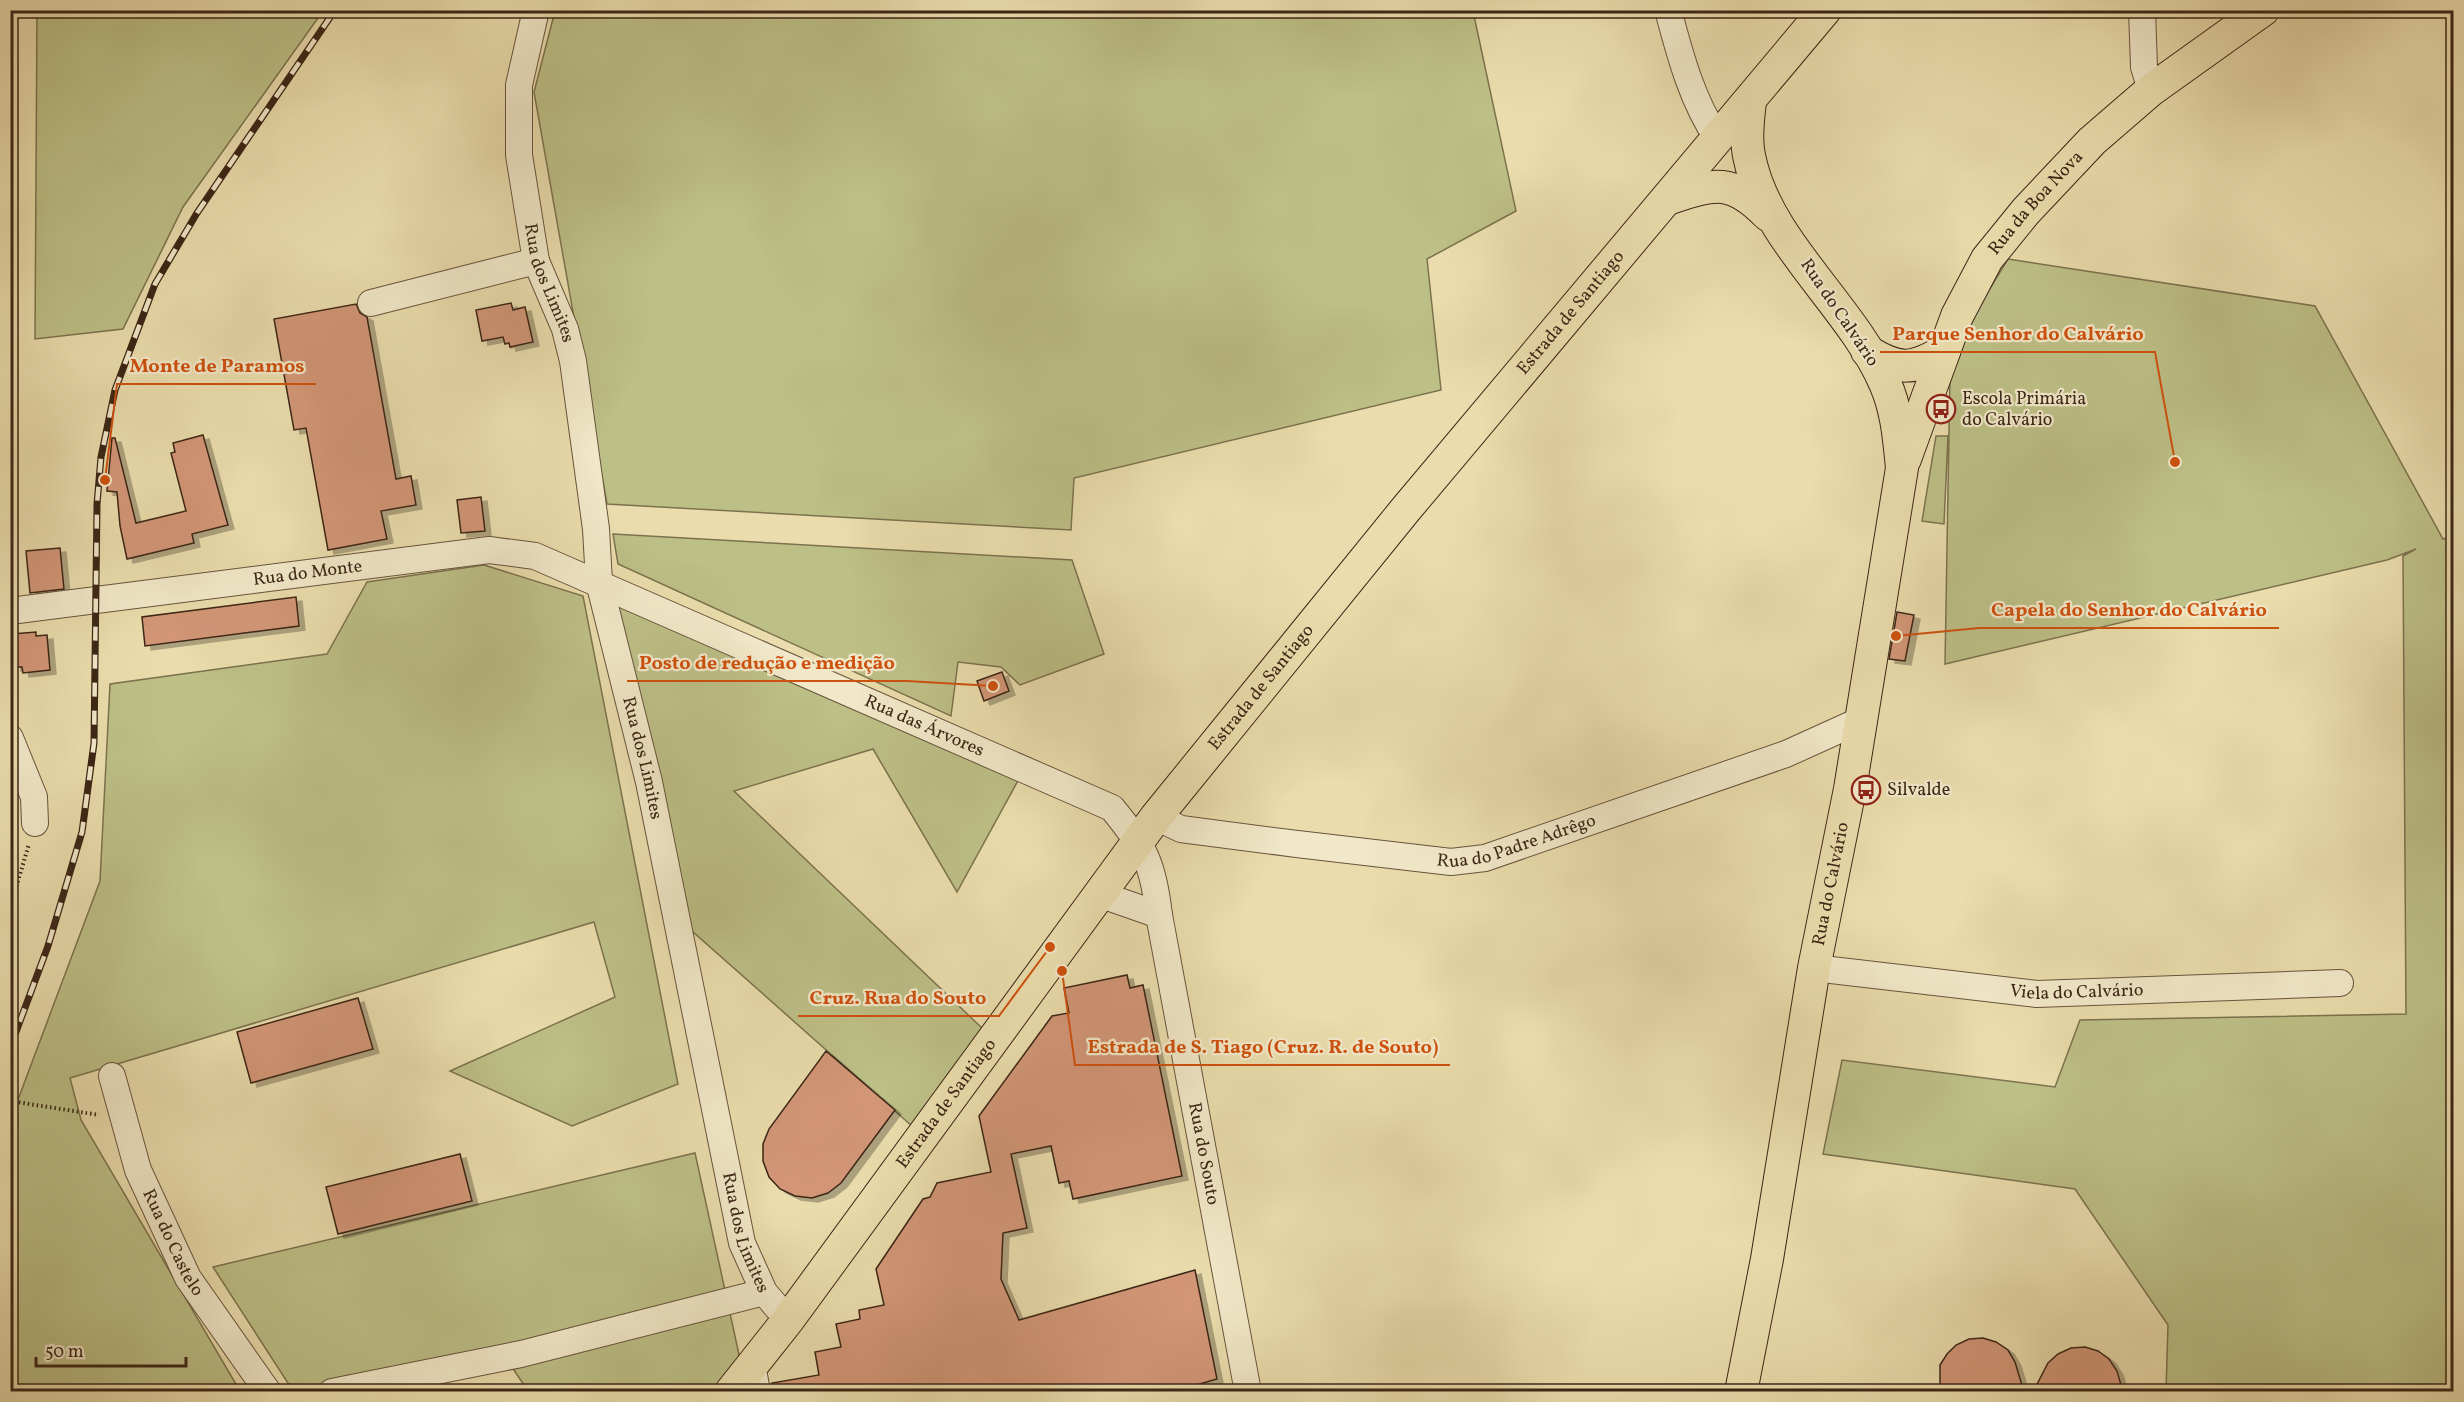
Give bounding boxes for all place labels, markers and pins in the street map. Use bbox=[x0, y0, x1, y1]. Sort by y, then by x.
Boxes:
callout: Parque Senhor do Calvário bbox=[1880, 314, 2155, 352]
callout: Monte de Paramos bbox=[117, 346, 316, 384]
place label: Escola Primária do Calvário bbox=[1962, 387, 2086, 433]
bus stop icon: Escola Primária do Calvário bbox=[1925, 393, 1957, 425]
callout: Capela do Senhor do Calvário bbox=[1979, 590, 2279, 628]
callout: Posto de redução e medição bbox=[627, 643, 907, 681]
bus stop icon: Silvalde bbox=[1850, 774, 1882, 806]
place label: Silvalde bbox=[1887, 778, 1950, 803]
callout: Cruz. Rua do Souto bbox=[798, 978, 999, 1016]
callout: Estrada de S. Tiago (Cruz. R. de Souto) bbox=[1075, 1027, 1450, 1065]

